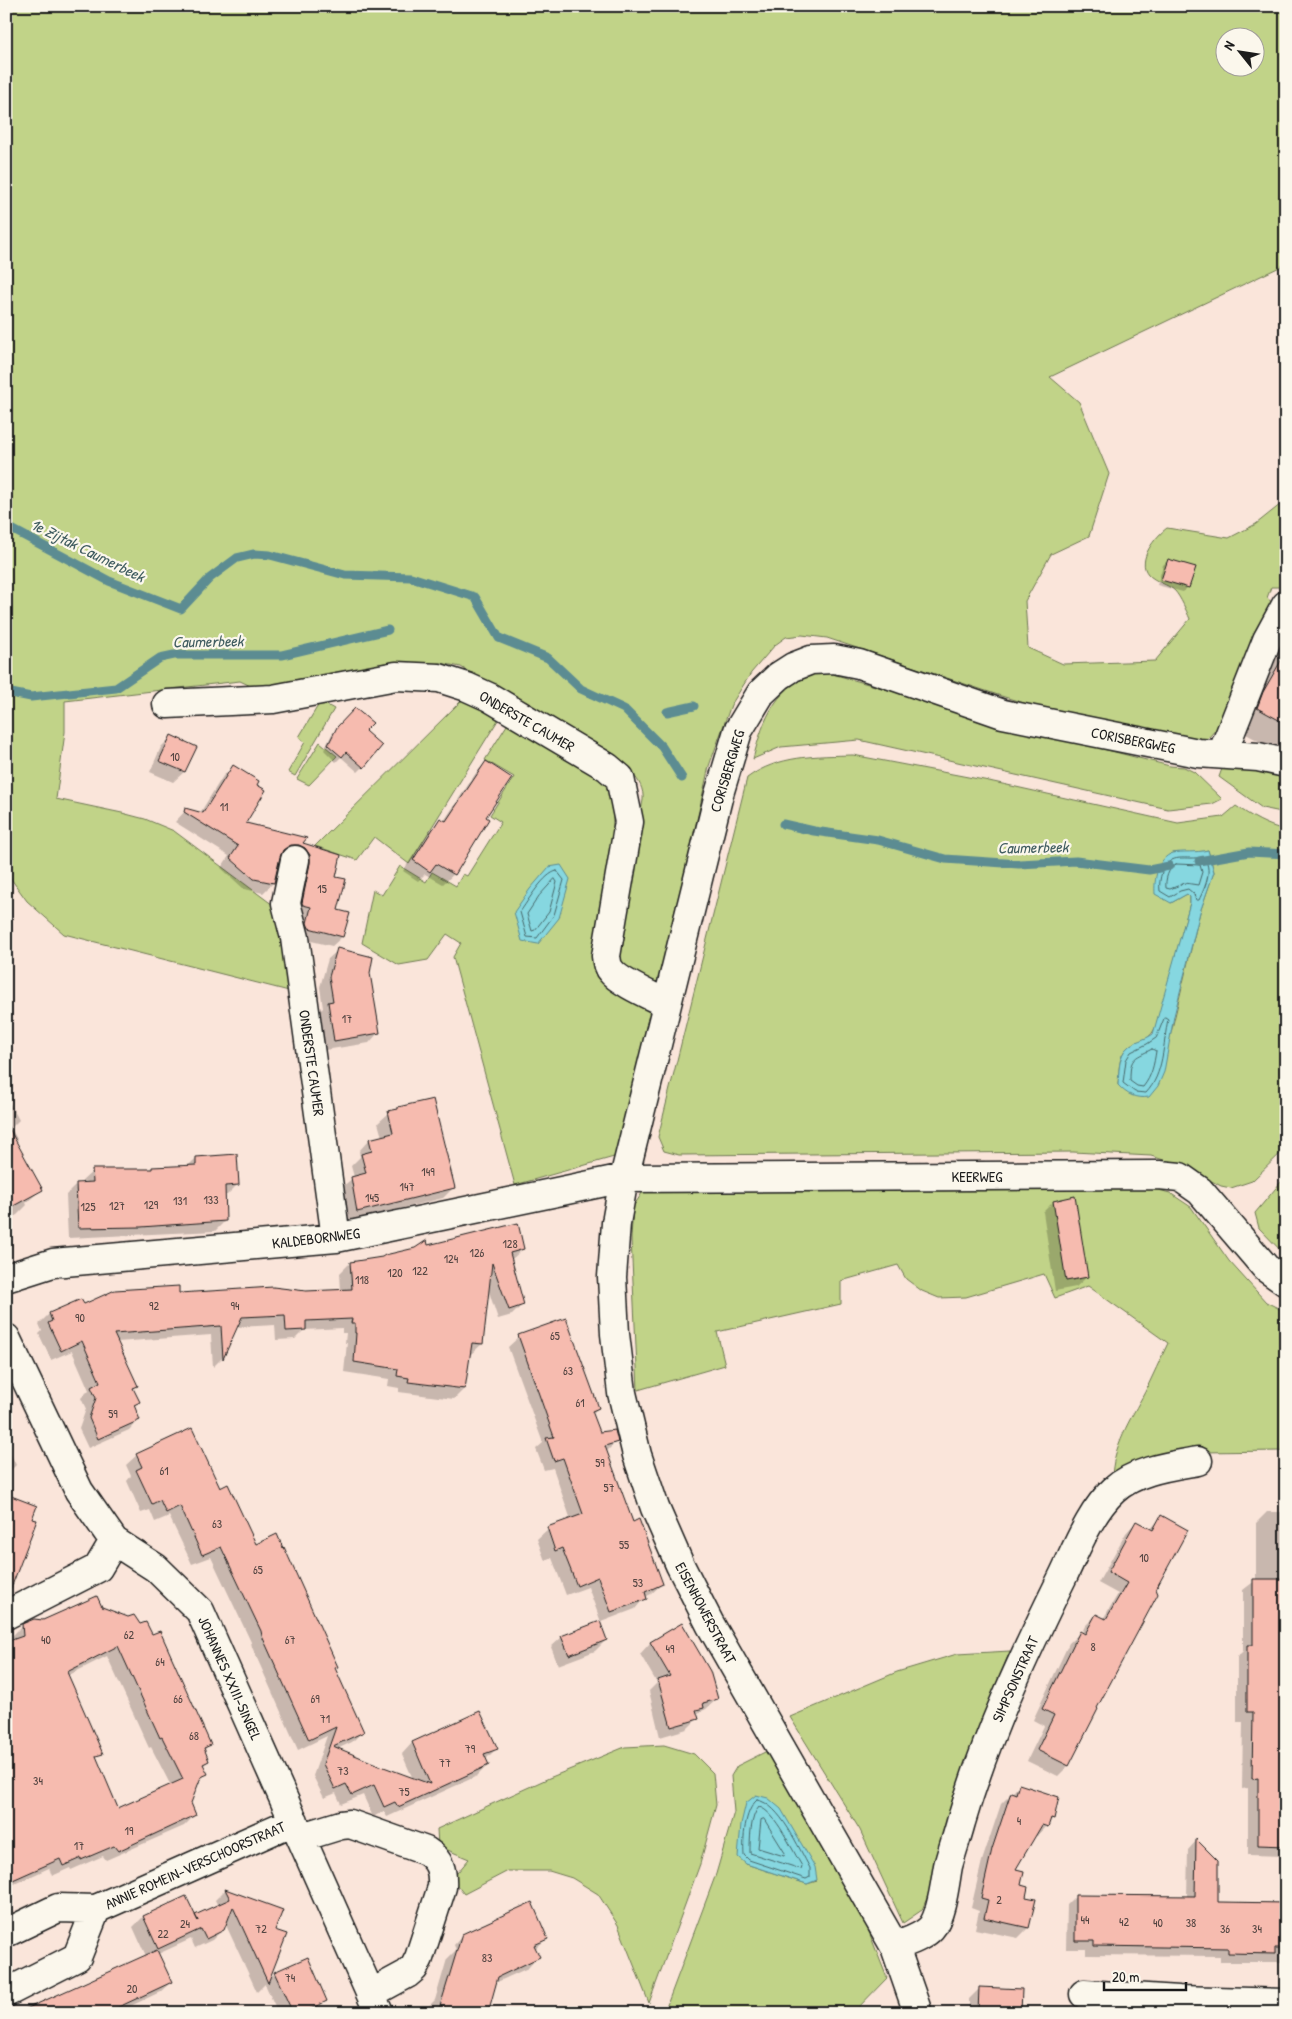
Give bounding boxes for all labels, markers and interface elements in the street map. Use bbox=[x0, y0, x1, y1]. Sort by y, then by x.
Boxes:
north arrow bbox=[1214, 28, 1264, 78]
text: N bbox=[1218, 37, 1239, 53]
water label: 1e Zijtak Caumerbeek bbox=[27, 513, 150, 588]
water label: Caumerbeek bbox=[172, 629, 245, 653]
street label: ONDERSTE CAUMER bbox=[475, 685, 579, 757]
street label: CORISBERGWEG bbox=[1089, 722, 1178, 759]
street label: CORISBERGWEG bbox=[705, 726, 750, 815]
house number: 10 bbox=[170, 748, 180, 765]
house number: 11 bbox=[220, 798, 228, 815]
water label: Caumerbeek bbox=[997, 835, 1070, 859]
house number: 15 bbox=[317, 880, 327, 897]
street label: ONDERSTE CAUMER bbox=[294, 1009, 330, 1118]
house number: 17 bbox=[342, 1010, 352, 1027]
house number: 149 bbox=[421, 1163, 435, 1180]
street label: KEERWEG bbox=[952, 1166, 1003, 1187]
house number: 147 bbox=[400, 1178, 414, 1195]
house number: 145 bbox=[365, 1189, 379, 1206]
house number: 133 bbox=[203, 1191, 219, 1208]
house number: 131 bbox=[173, 1192, 187, 1209]
house number: 129 bbox=[144, 1196, 159, 1213]
house number: 127 bbox=[109, 1197, 125, 1214]
house number: 125 bbox=[80, 1198, 96, 1215]
street label: KALDEBORNWEG bbox=[271, 1222, 362, 1254]
house number: 128 bbox=[502, 1235, 518, 1252]
house number: 126 bbox=[470, 1244, 485, 1261]
house number: 124 bbox=[444, 1250, 459, 1267]
house number: 122 bbox=[412, 1262, 428, 1279]
house number: 120 bbox=[387, 1264, 403, 1281]
house number: 118 bbox=[355, 1271, 369, 1288]
house number: 92 bbox=[149, 1297, 159, 1314]
house number: 94 bbox=[231, 1297, 240, 1314]
house number: 90 bbox=[75, 1309, 85, 1326]
house number: 65 bbox=[550, 1327, 560, 1344]
house number: 63 bbox=[563, 1362, 573, 1379]
house number: 61 bbox=[575, 1394, 585, 1411]
house number: 59 bbox=[108, 1405, 118, 1422]
house number: 59 bbox=[595, 1454, 605, 1471]
house number: 61 bbox=[159, 1462, 169, 1479]
house number: 57 bbox=[603, 1479, 615, 1496]
house number: 63 bbox=[212, 1515, 222, 1532]
house number: 55 bbox=[619, 1536, 629, 1553]
house number: 10 bbox=[1139, 1549, 1149, 1566]
street label: EISENHOWERSTRAAT bbox=[670, 1559, 742, 1668]
house number: 65 bbox=[253, 1561, 263, 1578]
house number: 53 bbox=[633, 1574, 643, 1591]
street label: JOHANNES XXIII-SINGEL bbox=[193, 1613, 267, 1744]
house number: 62 bbox=[124, 1626, 135, 1643]
house number: 40 bbox=[41, 1631, 51, 1648]
house number: 67 bbox=[285, 1631, 295, 1648]
street label: SIMPSONSTRAAT bbox=[987, 1632, 1044, 1725]
house number: 8 bbox=[1090, 1638, 1096, 1655]
house number: 49 bbox=[666, 1640, 675, 1657]
house number: 64 bbox=[155, 1653, 165, 1670]
house number: 66 bbox=[173, 1690, 183, 1707]
house number: 69 bbox=[310, 1690, 320, 1707]
house number: 71 bbox=[320, 1710, 330, 1727]
house number: 68 bbox=[189, 1727, 199, 1744]
house number: 79 bbox=[465, 1740, 476, 1757]
house number: 77 bbox=[439, 1754, 451, 1771]
house number: 73 bbox=[337, 1762, 349, 1779]
house number: 34 bbox=[33, 1772, 43, 1789]
house number: 75 bbox=[398, 1783, 410, 1800]
house number: 4 bbox=[1017, 1812, 1022, 1829]
street label: ANNIE ROMEIN-VERSCHOORSTRAAT bbox=[102, 1815, 289, 1914]
house number: 19 bbox=[125, 1822, 134, 1839]
house number: 17 bbox=[74, 1837, 84, 1854]
house number: 2 bbox=[996, 1891, 1002, 1908]
house number: 44 bbox=[1080, 1911, 1090, 1928]
house number: 42 bbox=[1119, 1913, 1129, 1930]
house number: 40 bbox=[1153, 1914, 1163, 1931]
house number: 38 bbox=[1186, 1914, 1196, 1931]
house number: 24 bbox=[180, 1915, 191, 1932]
house number: 72 bbox=[255, 1920, 267, 1937]
house number: 36 bbox=[1220, 1920, 1230, 1937]
house number: 34 bbox=[1252, 1920, 1262, 1937]
house number: 22 bbox=[157, 1925, 169, 1942]
house number: 83 bbox=[482, 1949, 492, 1966]
scale bar bbox=[1104, 1959, 1187, 1991]
text: 20 m bbox=[1112, 1966, 1139, 1987]
house number: 74 bbox=[285, 1969, 296, 1986]
house number: 20 bbox=[127, 1980, 138, 1997]

